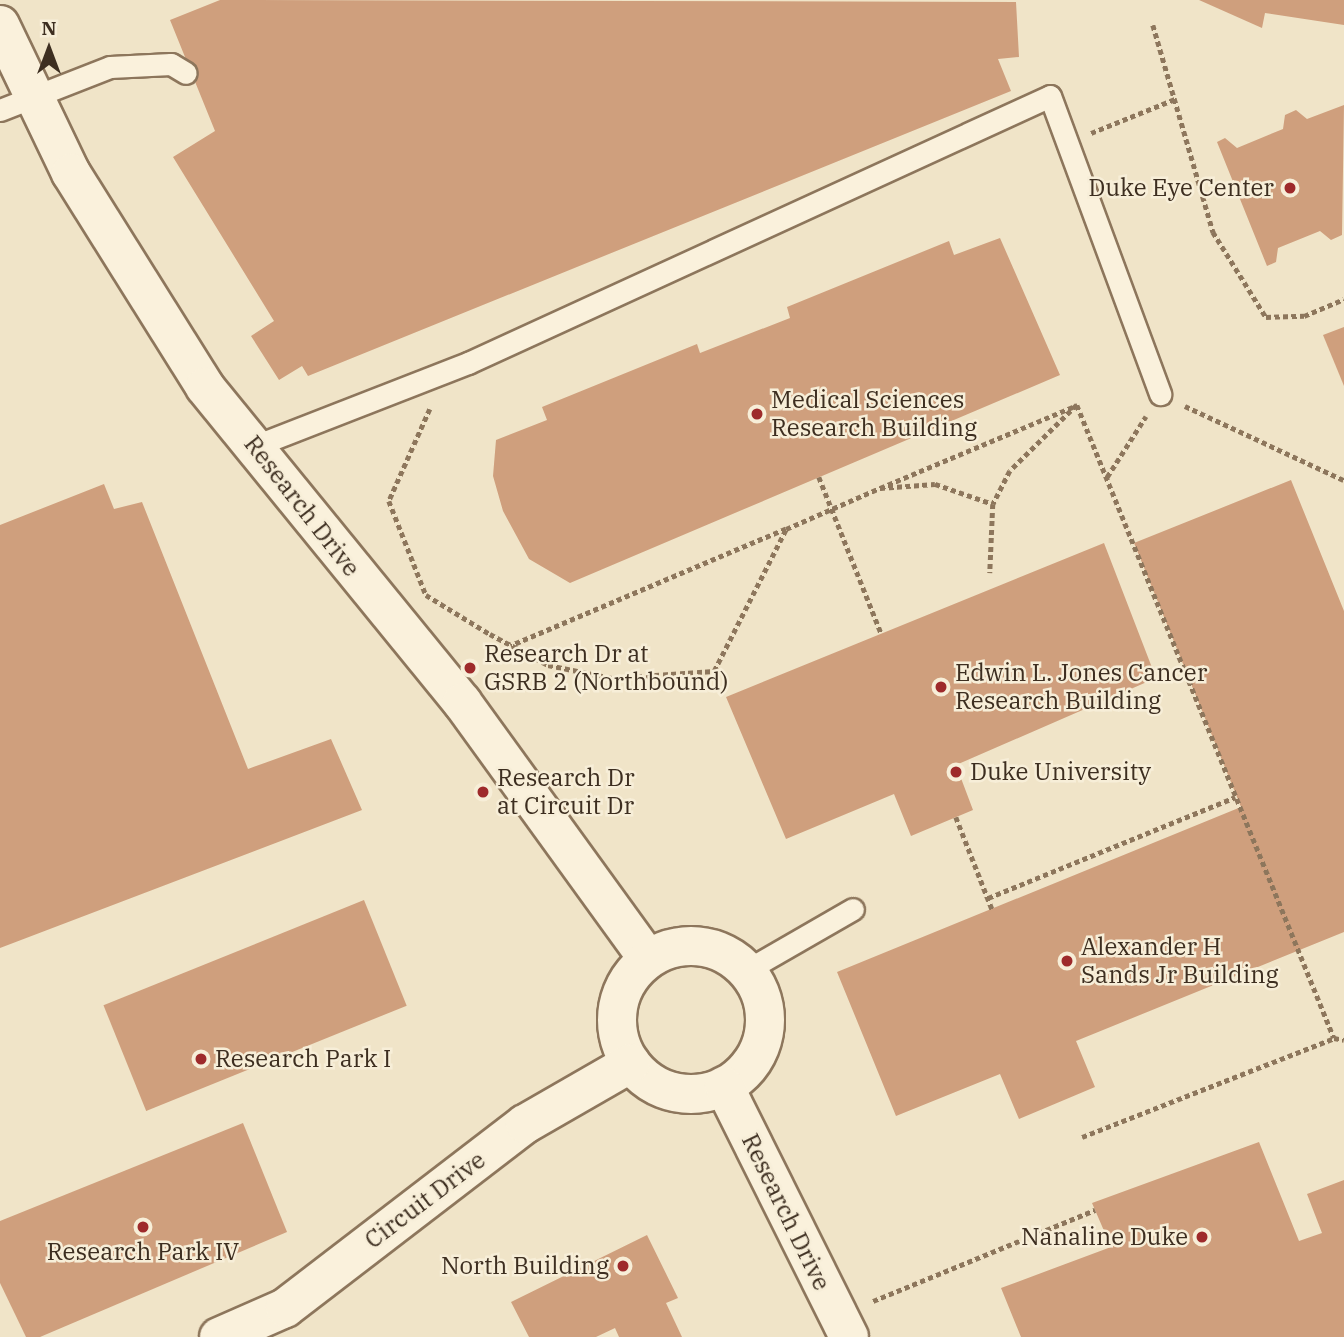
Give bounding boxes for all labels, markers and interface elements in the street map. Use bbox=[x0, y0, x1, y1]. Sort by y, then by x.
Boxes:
north arrow bbox=[14, 14, 84, 84]
text: N bbox=[41, 16, 57, 40]
place label: Duke Eye Center bbox=[1088, 174, 1274, 202]
marker: Duke Eye Center bbox=[1280, 178, 1300, 198]
place label: Medical Sciences Research Building bbox=[771, 386, 977, 442]
marker: Medical Sciences Research Building bbox=[749, 406, 765, 422]
street label: Research Drive bbox=[238, 430, 366, 582]
place label: Research Dr at GSRB 2 (Northbound) bbox=[484, 640, 728, 696]
place label: Edwin L. Jones Cancer Research Building bbox=[955, 659, 1207, 715]
marker: Research Dr at GSRB 2 (Northbound) bbox=[462, 660, 478, 676]
marker: Edwin L. Jones Cancer Research Building bbox=[933, 679, 949, 695]
place label: Duke University bbox=[970, 758, 1151, 786]
place label: Research Dr at Circuit Dr bbox=[497, 764, 635, 820]
marker: Duke University bbox=[948, 764, 964, 780]
marker: Research Dr at Circuit Dr bbox=[475, 784, 491, 800]
place label: Alexander H Sands Jr Building bbox=[1081, 933, 1279, 989]
marker: Alexander H Sands Jr Building bbox=[1059, 953, 1075, 969]
place label: Research Park I bbox=[215, 1045, 391, 1073]
marker: Research Park I bbox=[193, 1051, 209, 1067]
street label: Research Drive bbox=[736, 1129, 836, 1295]
street label: Circuit Drive bbox=[359, 1145, 491, 1255]
marker: Research Park IV bbox=[135, 1219, 151, 1235]
place label: Nanaline Duke bbox=[1021, 1223, 1188, 1251]
marker: Nanaline Duke bbox=[1194, 1229, 1210, 1245]
place label: Research Park IV bbox=[47, 1238, 239, 1266]
place label: North Building bbox=[441, 1252, 609, 1280]
marker: North Building bbox=[615, 1258, 631, 1274]

